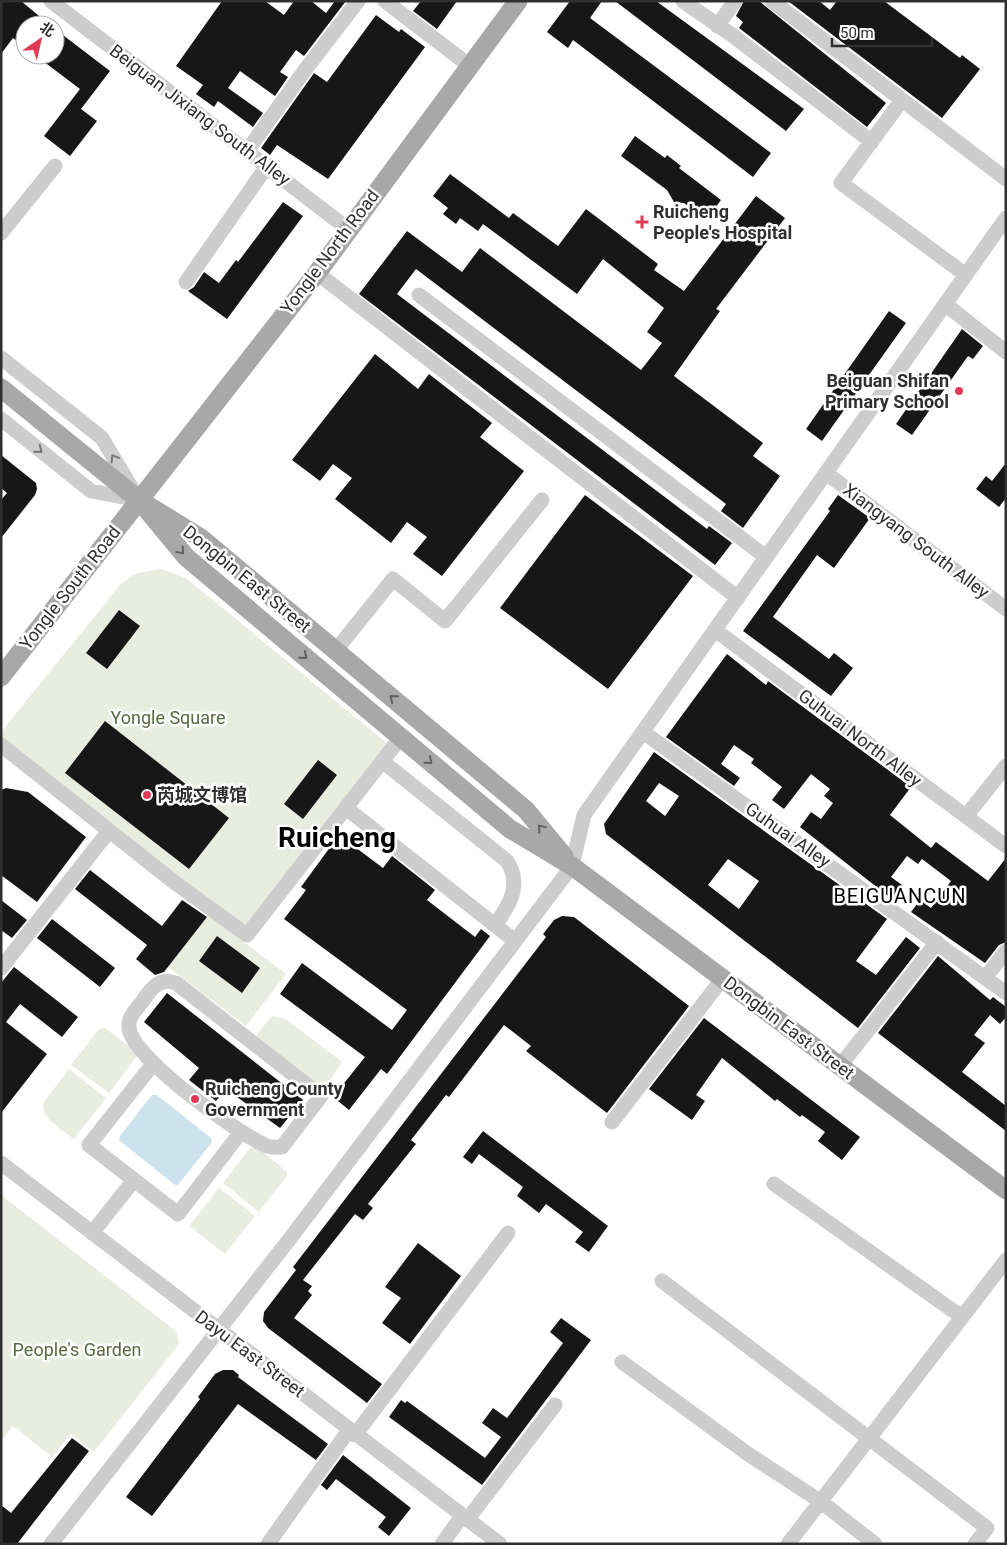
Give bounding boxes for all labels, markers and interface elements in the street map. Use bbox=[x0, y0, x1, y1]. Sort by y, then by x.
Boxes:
north arrow bbox=[15, 15, 65, 65]
scale bar bbox=[832, 15, 932, 47]
text: 北 bbox=[37, 19, 58, 40]
text: 50 m bbox=[840, 24, 874, 42]
street label: Beiguan Jixiang South Alley bbox=[106, 40, 295, 190]
street label: Yongle North Road bbox=[276, 185, 383, 318]
place label: Ruicheng People's Hospital bbox=[653, 201, 792, 243]
marker: Ruicheng People's Hospital bbox=[635, 215, 649, 229]
place label: Beiguan Shifan Primary School bbox=[825, 370, 949, 412]
marker: Beiguan Shifan Primary School bbox=[953, 385, 965, 397]
one-way arrow bbox=[33, 444, 42, 452]
one-way arrow bbox=[110, 454, 120, 463]
street label: Xiangyang South Alley bbox=[839, 479, 994, 603]
street label: Dongbin East Street bbox=[179, 521, 315, 637]
street label: Yongle South Road bbox=[15, 522, 124, 654]
one-way arrow bbox=[175, 545, 183, 554]
one-way arrow bbox=[299, 651, 308, 660]
street label: Guhuai North Alley bbox=[794, 684, 927, 791]
one-way arrow bbox=[390, 696, 399, 704]
park label: Yongle Square bbox=[110, 707, 226, 728]
one-way arrow bbox=[423, 755, 432, 763]
place label: 芮城文博馆 bbox=[157, 784, 247, 805]
marker: 芮城文博馆 bbox=[141, 789, 153, 801]
street label: Guhuai Alley bbox=[742, 798, 835, 872]
district label: Ruicheng bbox=[278, 821, 396, 854]
one-way arrow bbox=[539, 825, 547, 834]
district label: BEIGUANCUN bbox=[833, 884, 967, 908]
street label: Dongbin East Street bbox=[720, 972, 859, 1084]
place label: Ruicheng County Government bbox=[205, 1078, 344, 1120]
marker: Ruicheng County Government bbox=[189, 1093, 201, 1105]
street label: Dayu East Street bbox=[191, 1306, 309, 1402]
park label: People's Garden bbox=[13, 1339, 141, 1360]

